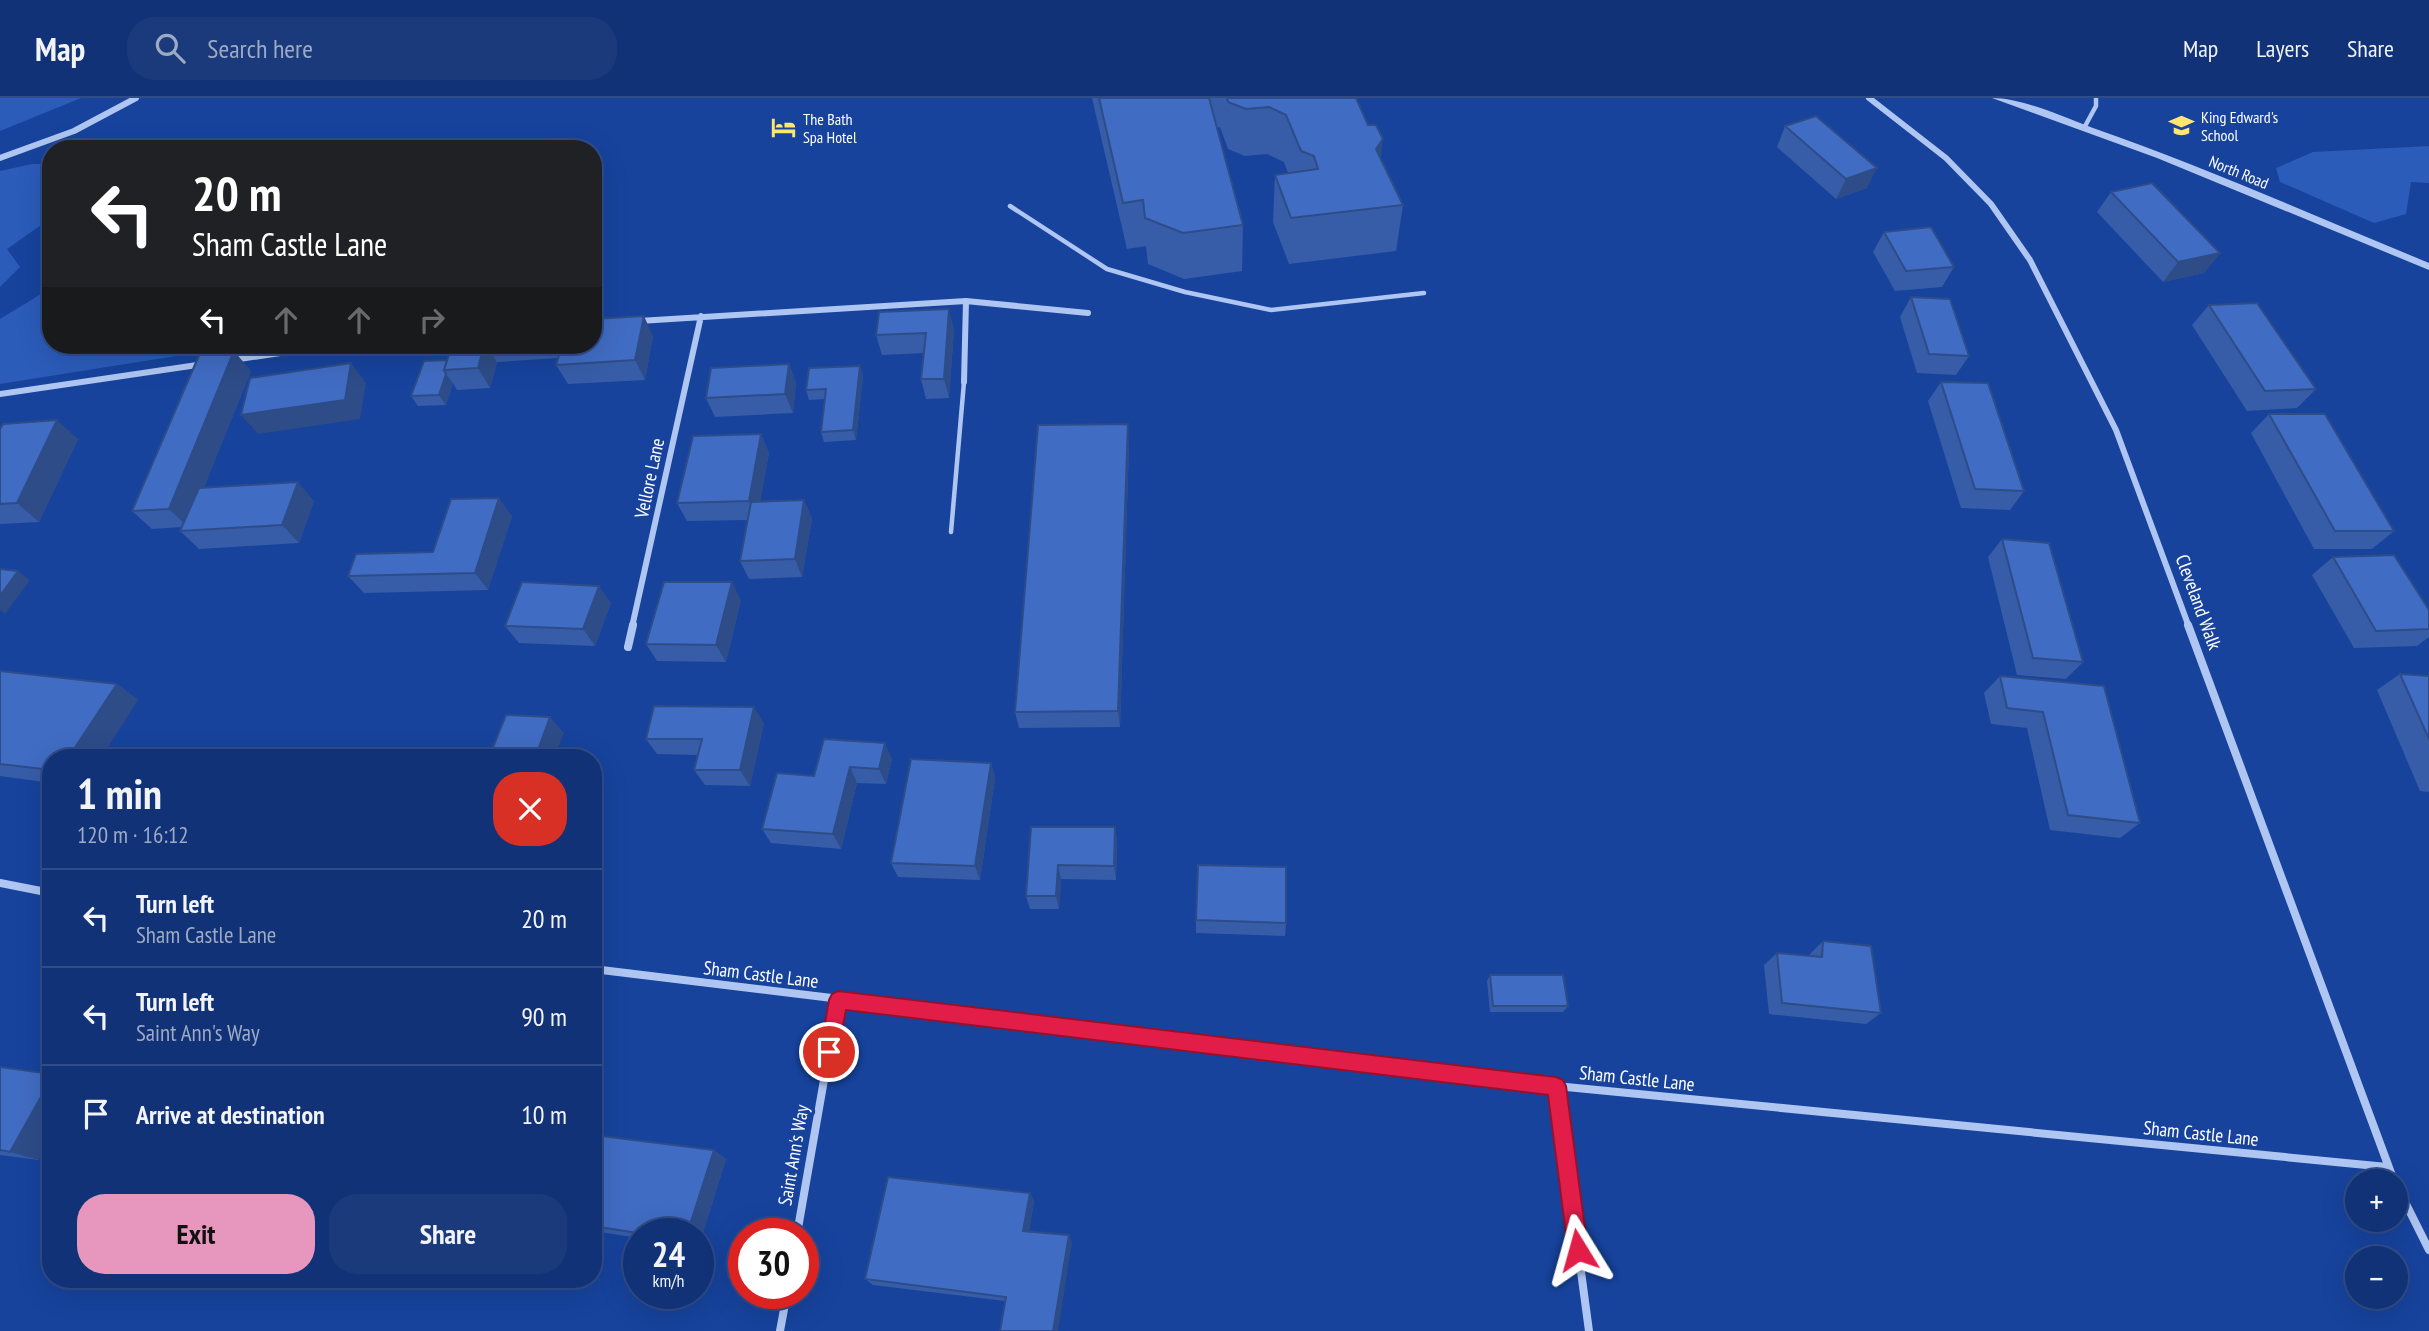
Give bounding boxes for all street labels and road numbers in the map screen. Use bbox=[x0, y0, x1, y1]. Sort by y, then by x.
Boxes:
street label: North Road bbox=[2206, 151, 2272, 193]
street label: Vellore Lane bbox=[629, 436, 669, 521]
street label: Cleveland Walk bbox=[2171, 551, 2228, 654]
street label: Sham Castle Lane bbox=[702, 955, 820, 993]
street label: Sham Castle Lane bbox=[1578, 1060, 1696, 1096]
street label: Saint Ann's Way bbox=[772, 1102, 814, 1207]
street label: Sham Castle Lane bbox=[2142, 1115, 2260, 1151]

